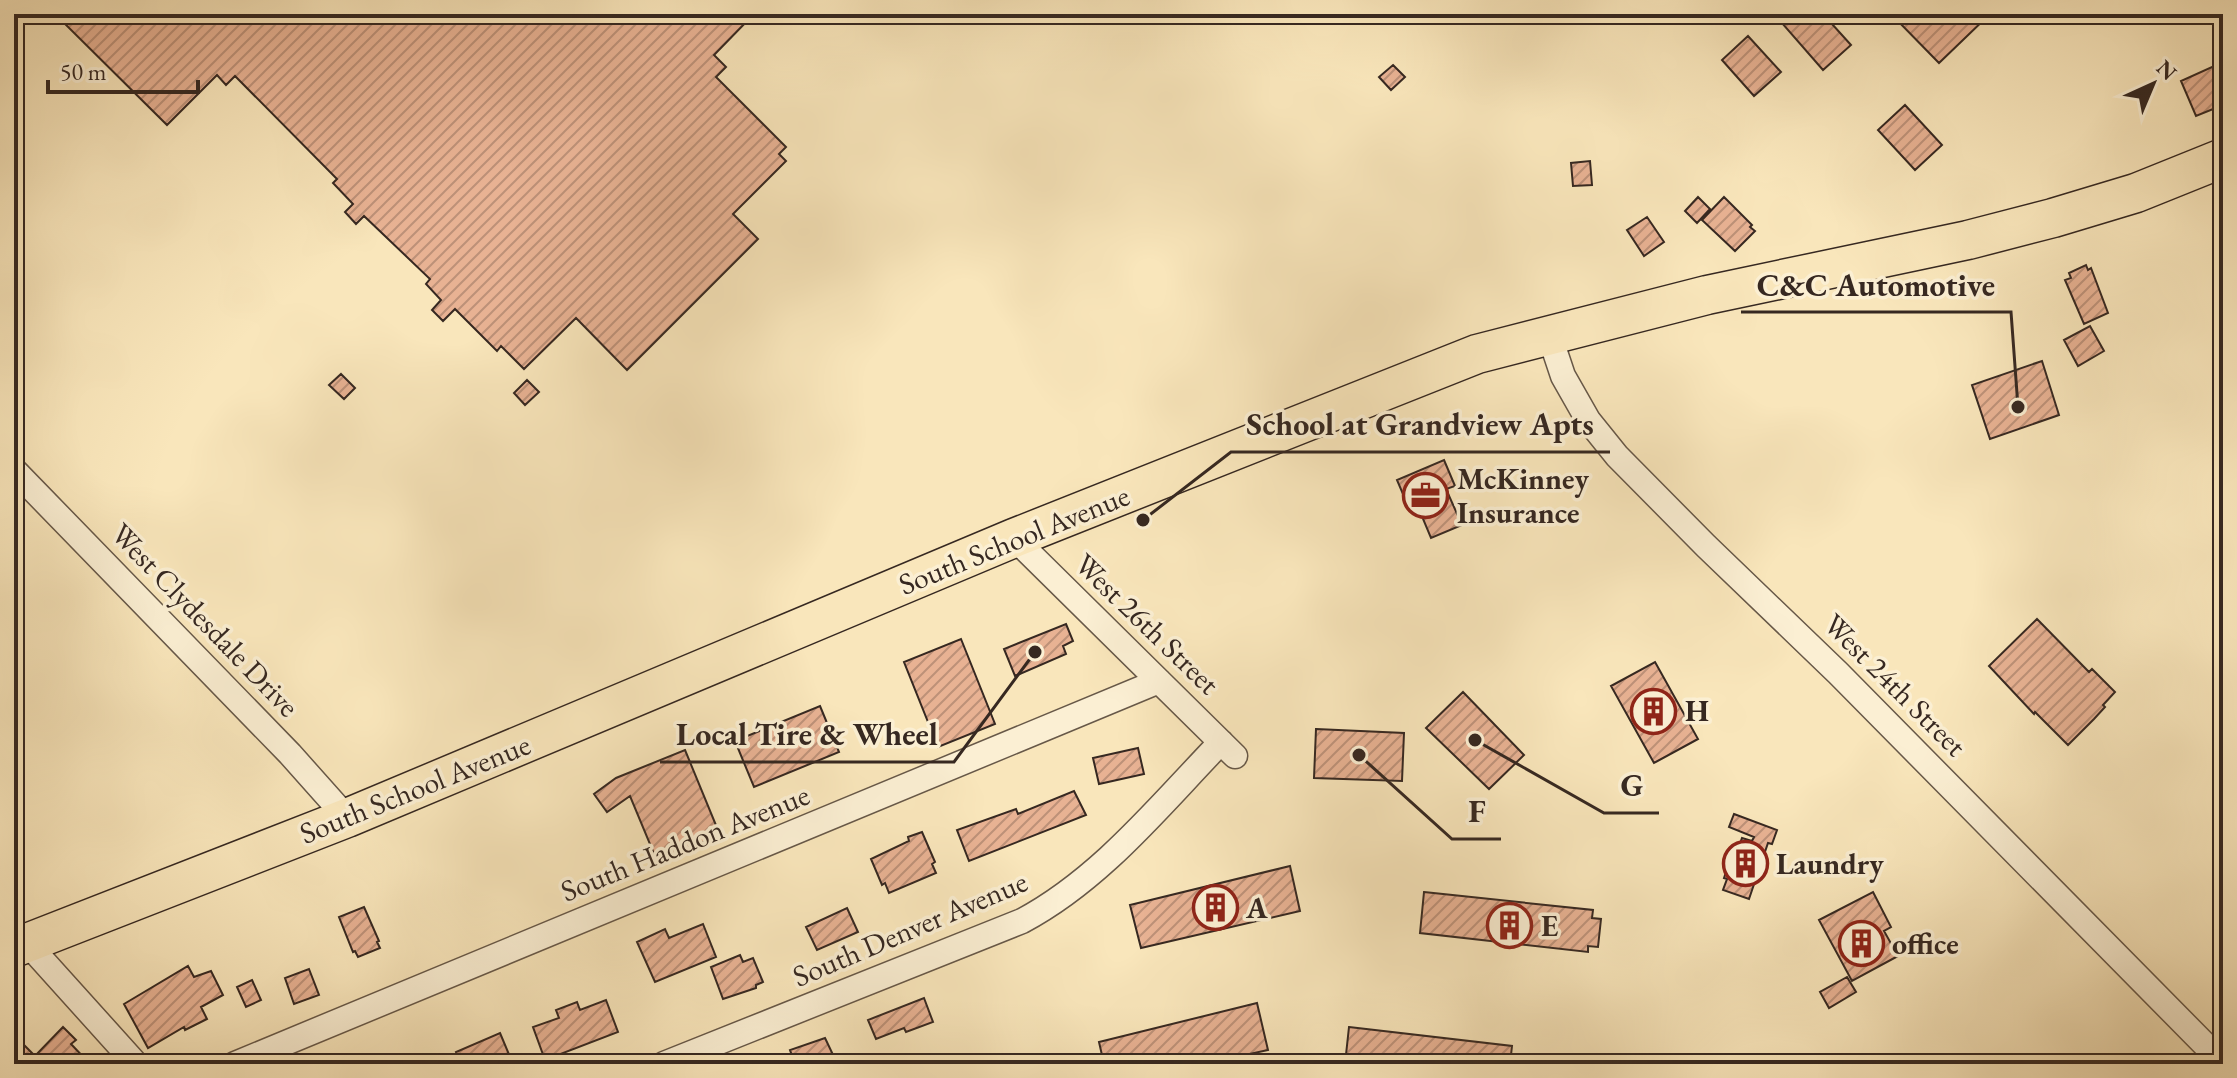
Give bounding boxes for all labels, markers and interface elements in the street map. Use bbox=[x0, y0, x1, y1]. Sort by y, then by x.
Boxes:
scale bar bbox=[48, 44, 198, 94]
north arrow bbox=[2113, 44, 2193, 124]
text: N bbox=[2150, 53, 2183, 87]
text: 50 m bbox=[60, 56, 107, 87]
callout: C&C Automotive bbox=[1741, 256, 2011, 312]
text: C&C Automotive bbox=[1757, 264, 1995, 306]
callout: School at Grandview Apts bbox=[1231, 396, 1610, 452]
text: School at Grandview Apts bbox=[1246, 403, 1594, 445]
place label: McKinney Insurance bbox=[1457, 459, 1589, 532]
office icon: McKinney Insurance bbox=[1402, 472, 1450, 520]
street label: South School Avenue bbox=[893, 475, 1135, 604]
street label: West Clydesdale Drive bbox=[103, 514, 308, 725]
street label: West 26th Street bbox=[1067, 545, 1229, 703]
street label: West 24th Street bbox=[1815, 605, 1976, 765]
building icon: H bbox=[1630, 687, 1678, 735]
place label: H bbox=[1685, 691, 1709, 730]
callout: Local Tire & Wheel bbox=[660, 706, 954, 762]
text: Local Tire & Wheel bbox=[676, 713, 938, 755]
street label: South School Avenue bbox=[294, 724, 536, 853]
callout: G bbox=[1604, 757, 1659, 813]
text: G bbox=[1620, 764, 1644, 806]
street label: South Haddon Avenue bbox=[555, 775, 815, 910]
callout: F bbox=[1452, 783, 1501, 839]
text: F bbox=[1468, 790, 1486, 832]
building icon: Laundry bbox=[1721, 840, 1769, 888]
place label: Laundry bbox=[1776, 844, 1884, 883]
street label: South Denver Avenue bbox=[787, 862, 1033, 996]
building icon: A bbox=[1191, 884, 1239, 932]
place label: A bbox=[1245, 888, 1268, 927]
building icon: E bbox=[1486, 902, 1534, 950]
place label: E bbox=[1541, 906, 1558, 945]
building icon: office bbox=[1837, 920, 1885, 968]
place label: office bbox=[1892, 924, 1959, 963]

